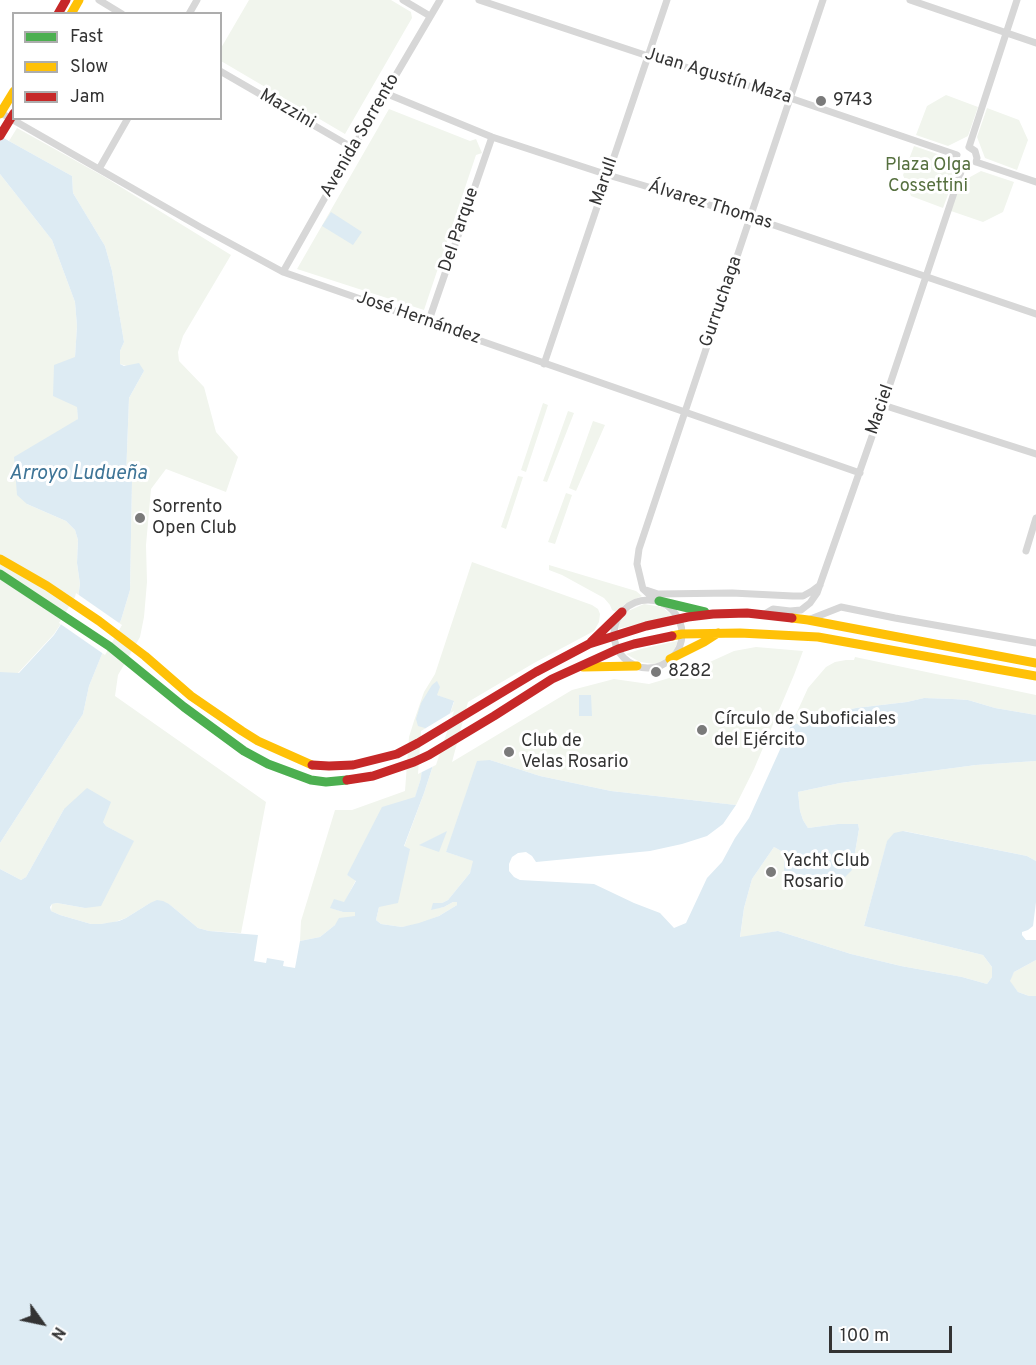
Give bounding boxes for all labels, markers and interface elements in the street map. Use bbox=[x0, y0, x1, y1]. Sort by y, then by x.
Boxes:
legend bbox=[12, 12, 222, 120]
text: Fast bbox=[70, 26, 103, 49]
street label: Juan Agustín Maza bbox=[642, 44, 794, 110]
text: Slow bbox=[70, 56, 108, 79]
street label: Avenida Sorrento bbox=[317, 70, 405, 202]
street label: Mazzini bbox=[255, 85, 319, 135]
text: Jam bbox=[70, 86, 105, 109]
place label: 9743 bbox=[833, 90, 873, 112]
marker: 9743 bbox=[814, 94, 828, 108]
street label: Marull bbox=[587, 155, 623, 209]
park label: Plaza Olga Cossettini bbox=[885, 155, 971, 198]
street label: Álvarez Thomas bbox=[645, 177, 775, 235]
street label: Del Parque bbox=[435, 185, 485, 275]
street label: Gurruchaga bbox=[696, 254, 748, 350]
street label: José Hernández bbox=[353, 288, 483, 350]
street label: Maciel bbox=[862, 382, 900, 438]
water label: Arroyo Ludueña bbox=[9, 463, 147, 487]
place label: Sorrento Open Club bbox=[152, 497, 237, 540]
marker: Sorrento Open Club bbox=[133, 511, 147, 525]
place label: 8282 bbox=[668, 661, 711, 683]
marker: 8282 bbox=[649, 665, 663, 679]
place label: Círculo de Suboficiales del Ejército bbox=[714, 709, 896, 752]
marker: Círculo de Suboficiales del Ejército bbox=[695, 723, 709, 737]
place label: Club de Velas Rosario bbox=[521, 731, 628, 774]
marker: Club de Velas Rosario bbox=[502, 745, 516, 759]
place label: Yacht Club Rosario bbox=[783, 851, 870, 894]
marker: Yacht Club Rosario bbox=[764, 865, 778, 879]
north arrow bbox=[12, 1293, 72, 1353]
scale bar bbox=[832, 1314, 955, 1352]
text: N bbox=[46, 1323, 69, 1343]
text: 100 m bbox=[840, 1325, 889, 1348]

